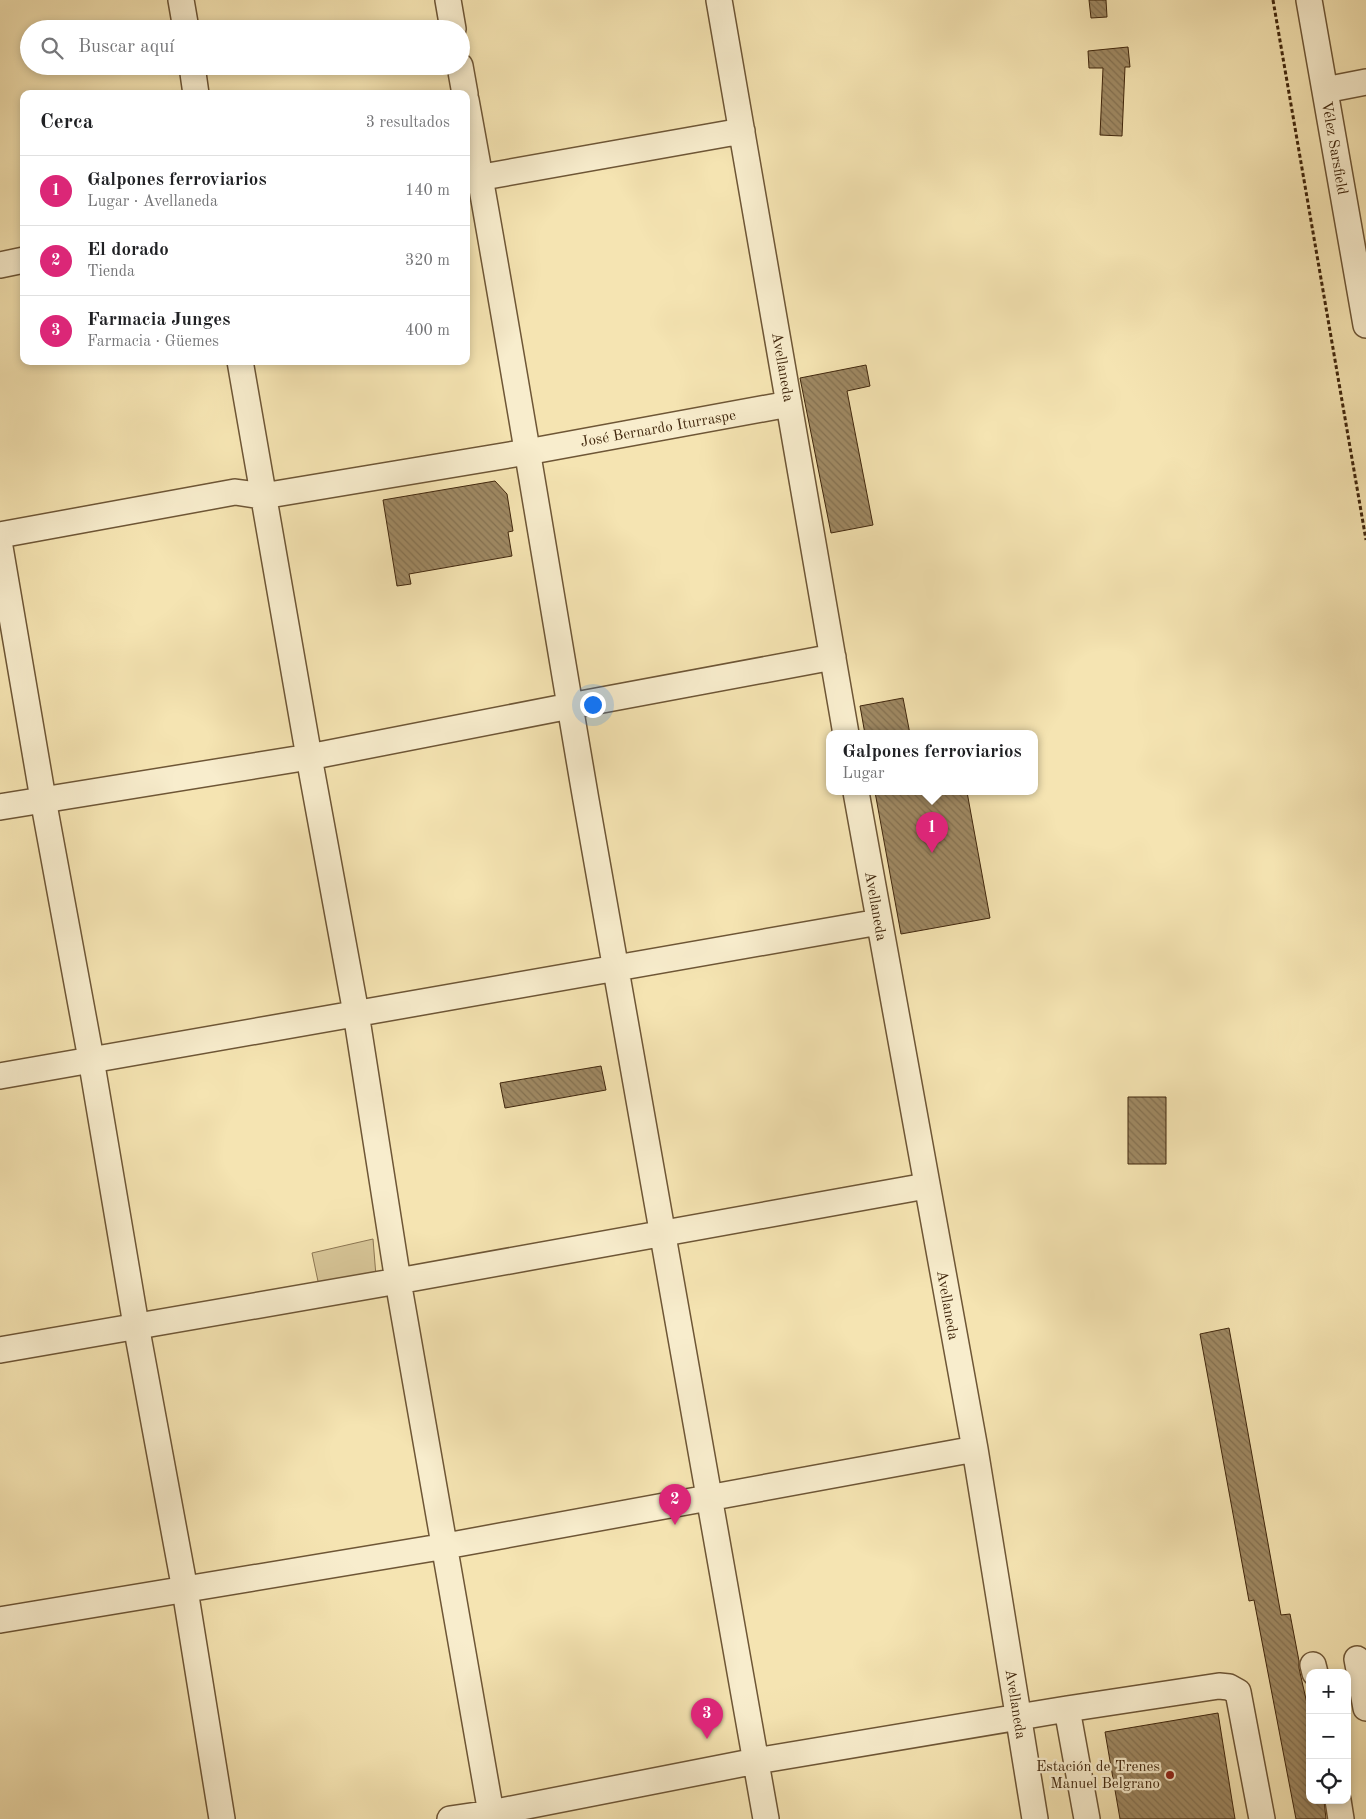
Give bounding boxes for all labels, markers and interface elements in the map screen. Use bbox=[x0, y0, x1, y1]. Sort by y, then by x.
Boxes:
search box bbox=[20, 20, 470, 75]
icon: search bbox=[38, 34, 66, 62]
text: Buscar aquí bbox=[78, 38, 174, 57]
street label: Vélez Sarsfield bbox=[1318, 100, 1349, 196]
text: Cerca bbox=[40, 112, 93, 133]
text: 3 resultados bbox=[366, 115, 450, 131]
text: Galpones ferroviarios bbox=[87, 171, 267, 190]
text: 1 bbox=[51, 183, 61, 199]
text: 140 m bbox=[405, 183, 450, 199]
text: Lugar · Avellaneda bbox=[87, 194, 218, 210]
text: El dorado bbox=[87, 241, 169, 260]
text: 2 bbox=[51, 253, 61, 269]
text: 320 m bbox=[405, 253, 450, 269]
text: Tienda bbox=[87, 264, 135, 280]
text: Farmacia Junges bbox=[87, 311, 230, 330]
text: 3 bbox=[51, 323, 61, 339]
text: 400 m bbox=[405, 323, 450, 339]
street label: Avellaneda bbox=[768, 331, 795, 404]
text: Farmacia · Güemes bbox=[87, 334, 219, 350]
street label: José Bernardo Iturraspe bbox=[579, 408, 737, 451]
your location bbox=[580, 692, 606, 718]
popup bbox=[826, 730, 1038, 795]
text: Galpones ferroviarios bbox=[842, 743, 1022, 762]
text: Lugar bbox=[842, 766, 885, 782]
pin: 1 bbox=[916, 812, 948, 853]
street label: Avellaneda bbox=[861, 870, 888, 943]
street label: Avellaneda bbox=[933, 1269, 960, 1342]
pin: 2 bbox=[659, 1484, 691, 1525]
street label: Avellaneda bbox=[1002, 1668, 1028, 1741]
map controls bbox=[1306, 1669, 1351, 1804]
button: + bbox=[1306, 1669, 1351, 1714]
pin: 3 bbox=[691, 1698, 723, 1739]
button: − bbox=[1306, 1714, 1351, 1759]
button: locate bbox=[1306, 1759, 1351, 1804]
place label: Estación de Trenes Manuel Belgrano bbox=[1036, 1760, 1160, 1792]
marker: Estación de Trenes Manuel Belgrano bbox=[1164, 1769, 1176, 1781]

